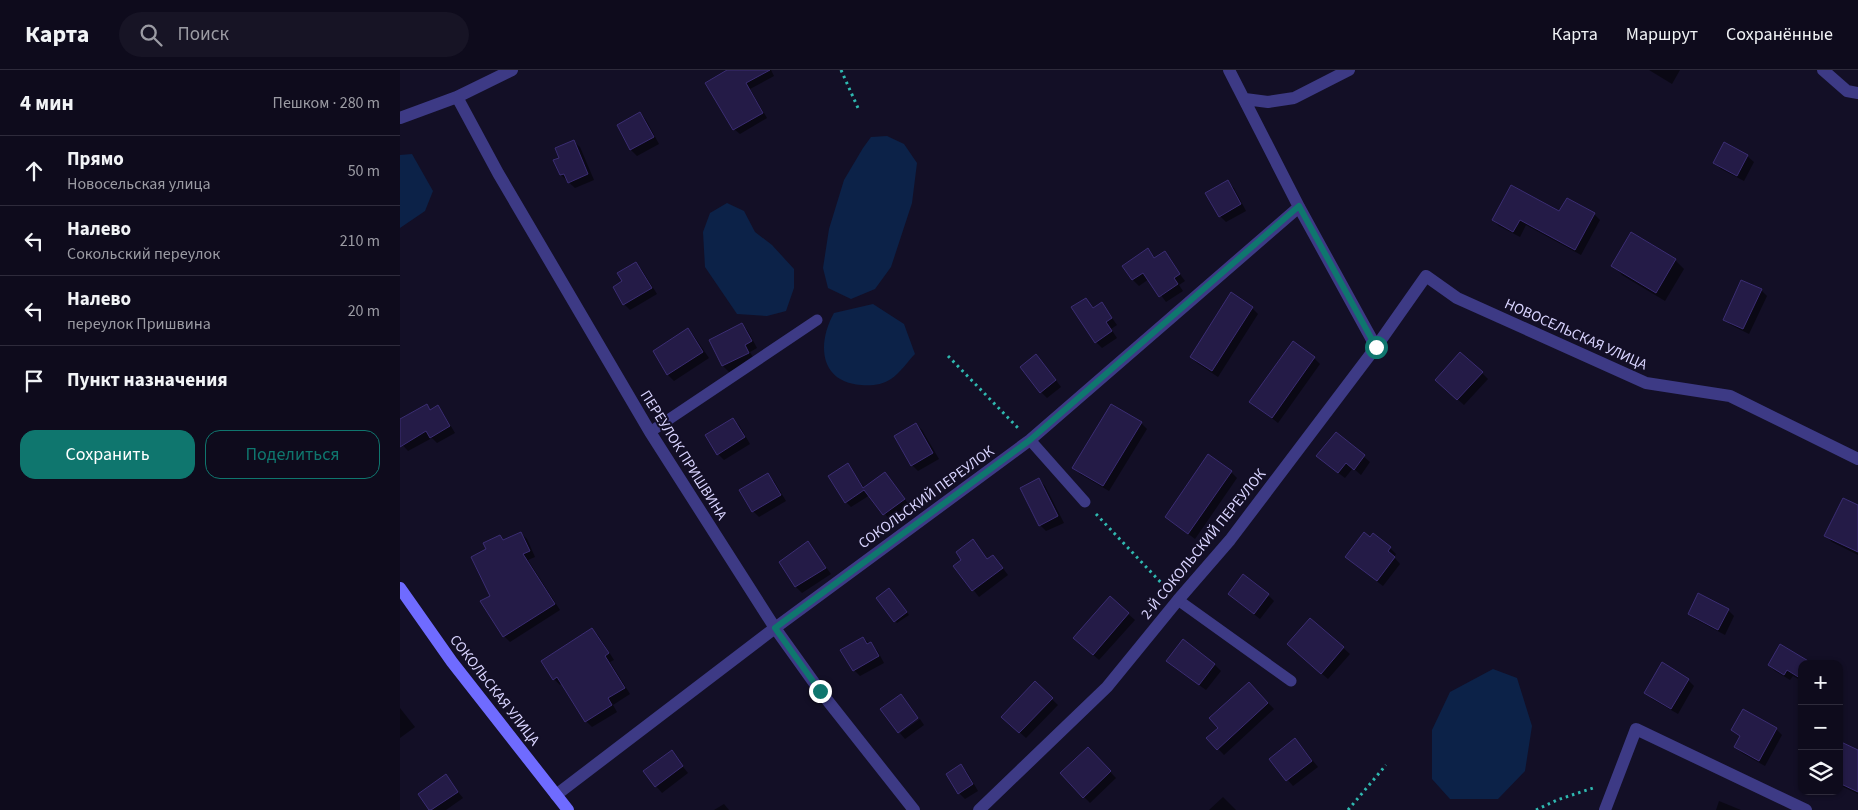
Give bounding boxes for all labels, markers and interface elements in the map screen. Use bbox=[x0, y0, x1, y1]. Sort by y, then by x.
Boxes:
search box bbox=[119, 12, 469, 57]
text: Карта bbox=[25, 17, 89, 52]
icon: search bbox=[137, 21, 165, 49]
text: Поиск bbox=[177, 21, 229, 48]
text: Карта bbox=[1552, 22, 1598, 47]
text: Маршрут bbox=[1626, 22, 1698, 47]
text: Сохранённые bbox=[1726, 22, 1833, 47]
text: 4 мин bbox=[20, 88, 74, 118]
text: Пешком · 280 m bbox=[273, 92, 380, 114]
text: Прямо bbox=[67, 146, 124, 173]
icon: ahead bbox=[20, 157, 48, 185]
text: 50 m bbox=[348, 160, 380, 182]
text: Новосельская улица bbox=[67, 173, 211, 195]
text: Налево bbox=[67, 216, 131, 243]
icon: left bbox=[20, 227, 48, 255]
text: 210 m bbox=[340, 230, 380, 252]
text: Сокольский переулок bbox=[67, 243, 220, 265]
text: Налево bbox=[67, 286, 131, 313]
street label: НОВОСЕЛЬСКАЯ УЛИЦА bbox=[1501, 294, 1651, 376]
icon: left bbox=[20, 297, 48, 325]
text: 20 m bbox=[348, 300, 380, 322]
text: переулок Пришвина bbox=[67, 313, 211, 335]
route start bbox=[1365, 336, 1388, 359]
icon: arrive bbox=[20, 367, 48, 395]
text: Пункт назначения bbox=[67, 367, 228, 394]
street label: ПЕРЕУЛОК ПРИШВИНА bbox=[635, 386, 733, 525]
button: Сохранить bbox=[20, 430, 195, 479]
button: Поделиться bbox=[205, 430, 380, 479]
street label: СОКОЛЬСКИЙ ПЕРЕУЛОК bbox=[854, 441, 999, 554]
street label: 2-Й СОКОЛЬСКИЙ ПЕРЕУЛОК bbox=[1136, 464, 1271, 624]
street label: СОКОЛЬСКАЯ УЛИЦА bbox=[445, 630, 545, 751]
map controls bbox=[1798, 660, 1843, 795]
button: + bbox=[1798, 660, 1843, 705]
route end bbox=[809, 680, 832, 703]
button: − bbox=[1798, 705, 1843, 750]
button: layers bbox=[1798, 750, 1843, 795]

